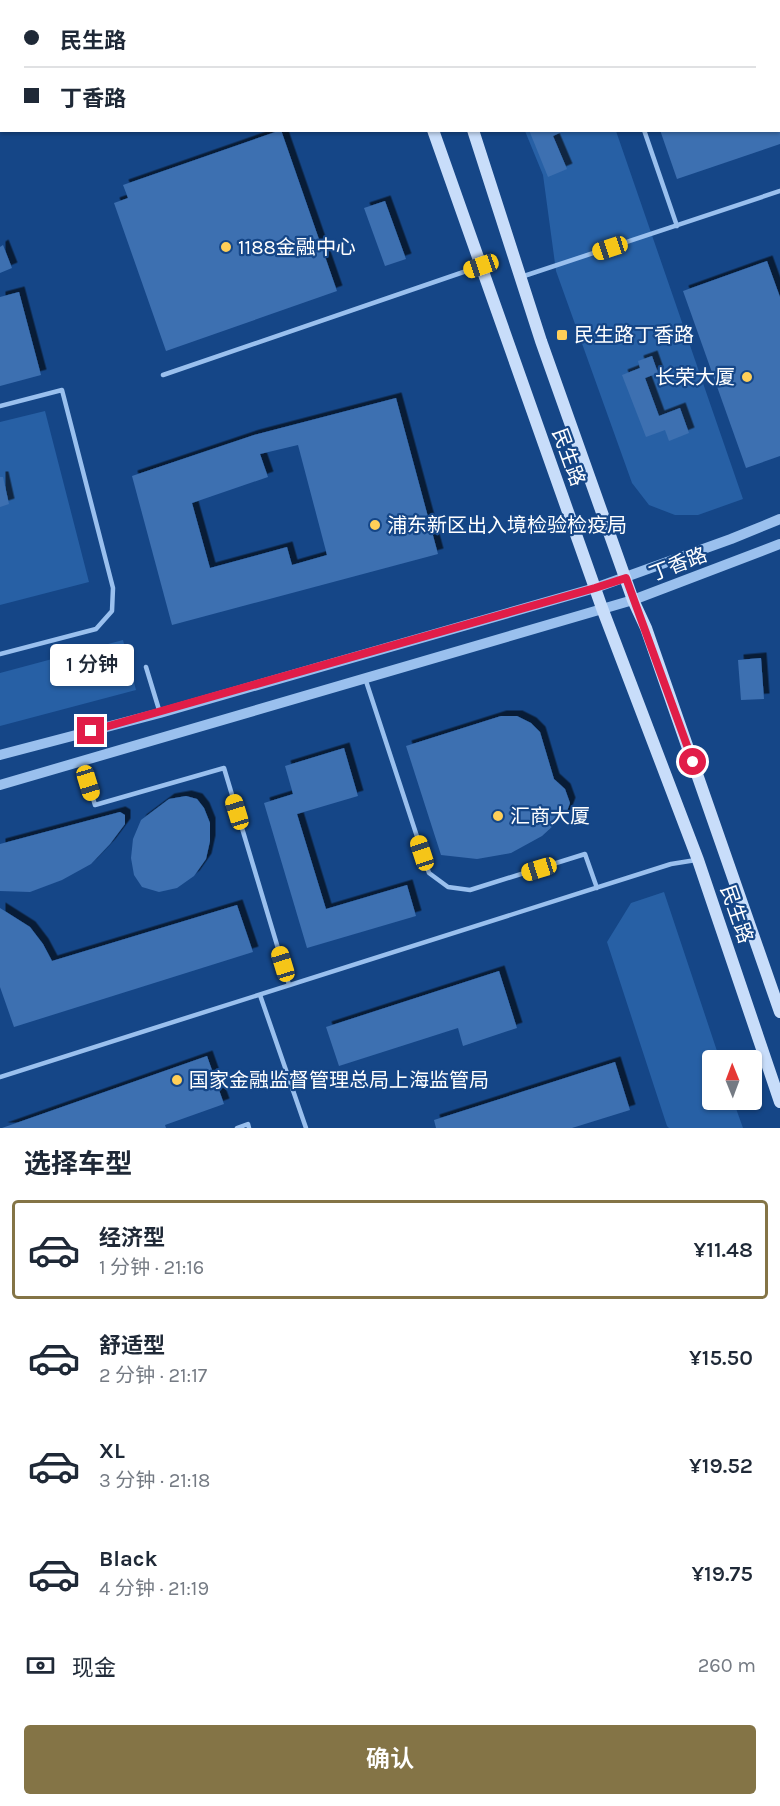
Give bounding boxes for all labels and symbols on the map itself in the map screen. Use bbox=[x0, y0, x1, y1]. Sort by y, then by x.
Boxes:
car bbox=[590, 234, 630, 262]
place label: 1188金融中心 bbox=[238, 236, 356, 259]
marker: 1188金融中心 bbox=[219, 240, 233, 254]
car bbox=[461, 252, 501, 280]
place label: 民生路丁香路 bbox=[574, 324, 694, 347]
marker: 民生路丁香路 bbox=[555, 328, 569, 342]
place label: 长荣大厦 bbox=[655, 366, 735, 389]
marker: 长荣大厦 bbox=[740, 370, 754, 384]
street label: 民生路 bbox=[547, 425, 590, 489]
place label: 浦东新区出入境检验检疫局 bbox=[387, 514, 627, 537]
marker: 浦东新区出入境检验检疫局 bbox=[368, 518, 382, 532]
street label: 丁香路 bbox=[646, 543, 710, 586]
callout: 1 分钟 bbox=[49, 644, 133, 686]
route end bbox=[77, 717, 104, 744]
route start bbox=[679, 748, 706, 775]
car bbox=[74, 763, 102, 803]
car bbox=[223, 792, 251, 832]
place label: 汇商大厦 bbox=[510, 805, 590, 828]
marker: 汇商大厦 bbox=[491, 809, 505, 823]
car bbox=[408, 833, 436, 873]
car bbox=[519, 855, 559, 883]
street label: 民生路 bbox=[716, 882, 757, 946]
car bbox=[269, 944, 297, 984]
north arrow bbox=[702, 1050, 762, 1110]
place label: 国家金融监督管理总局上海监管局 bbox=[189, 1069, 489, 1092]
marker: 国家金融监督管理总局上海监管局 bbox=[170, 1073, 184, 1087]

